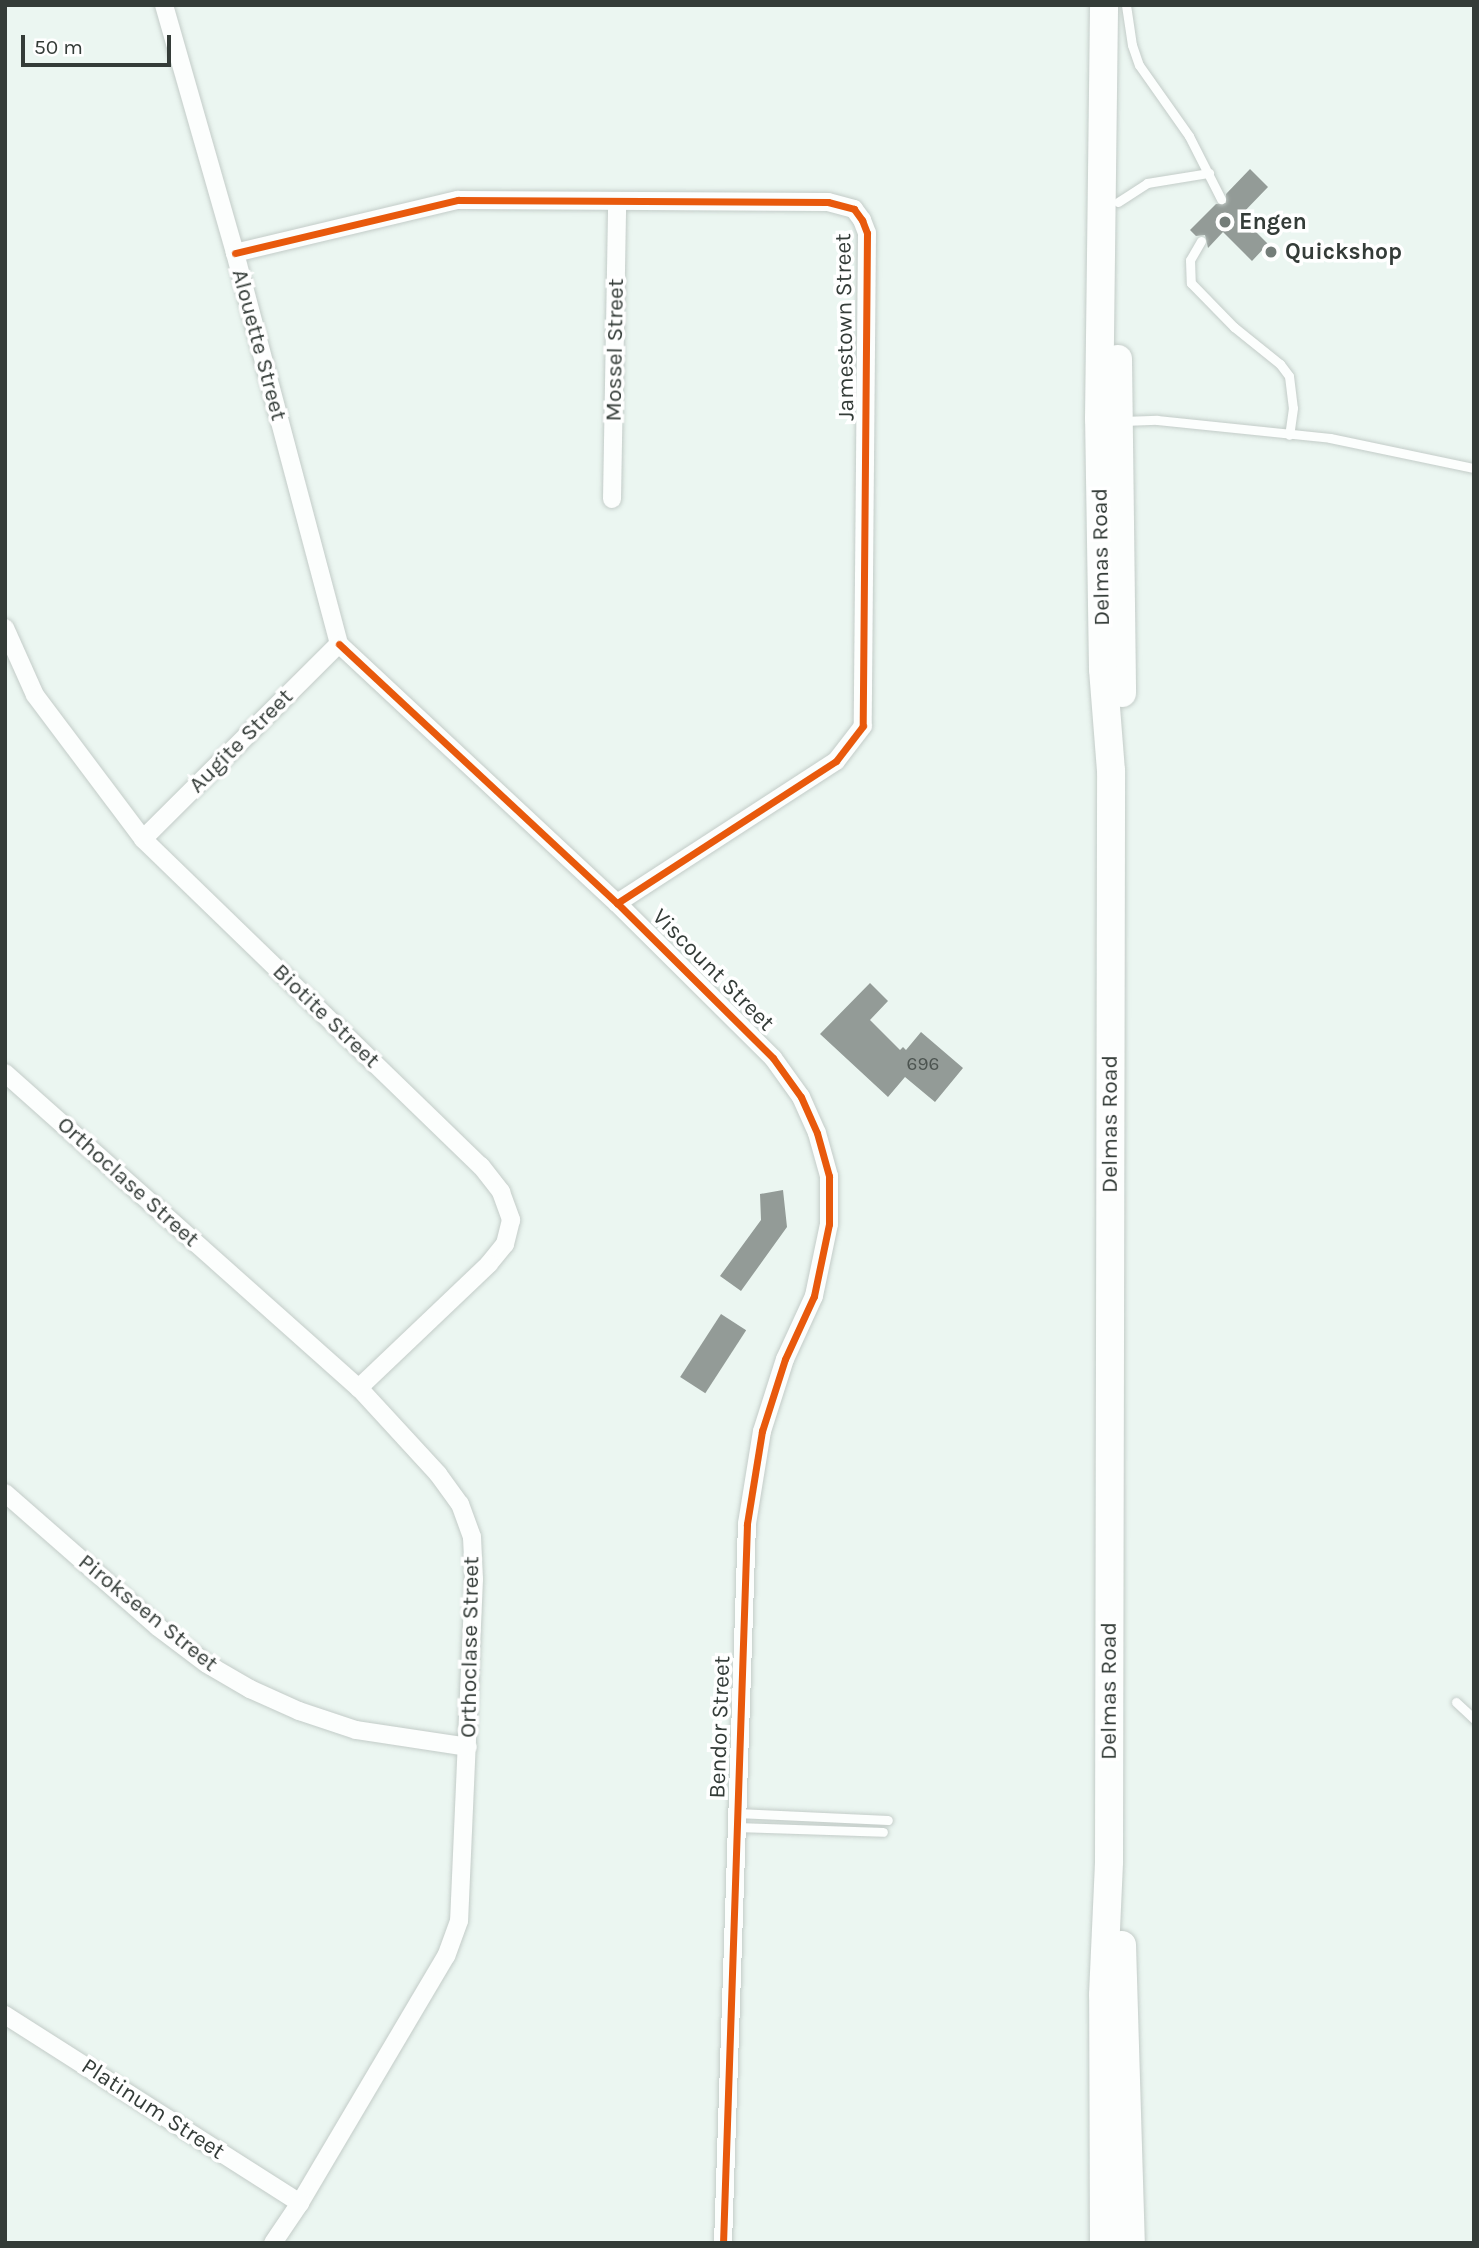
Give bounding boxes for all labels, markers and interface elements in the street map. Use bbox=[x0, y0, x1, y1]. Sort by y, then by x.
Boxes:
scale bar bbox=[24, 21, 175, 65]
text: 50 m bbox=[34, 35, 83, 59]
place label: Engen bbox=[1239, 208, 1307, 236]
marker: Engen bbox=[1217, 214, 1233, 230]
street label: Jamestown Street bbox=[830, 233, 860, 421]
place label: Quickshop bbox=[1285, 238, 1402, 266]
marker: Quickshop bbox=[1263, 244, 1279, 260]
street label: Alouette Street bbox=[226, 266, 292, 424]
street label: Mossel Street bbox=[600, 278, 630, 422]
street label: Delmas Road bbox=[1086, 488, 1116, 626]
street label: Augite Street bbox=[183, 683, 299, 799]
street label: Viscount Street bbox=[646, 903, 780, 1037]
street label: Biotite Street bbox=[267, 958, 385, 1074]
house number: 696 bbox=[907, 1054, 939, 1076]
street label: Delmas Road bbox=[1096, 1055, 1124, 1193]
street label: Orthoclase Street bbox=[51, 1111, 205, 1253]
street label: Pirokseen Street bbox=[73, 1548, 223, 1678]
street label: Orthoclase Street bbox=[455, 1556, 485, 1738]
street label: Delmas Road bbox=[1095, 1622, 1123, 1760]
street label: Bendor Street bbox=[704, 1655, 736, 1799]
street label: Platinum Street bbox=[76, 2052, 230, 2166]

